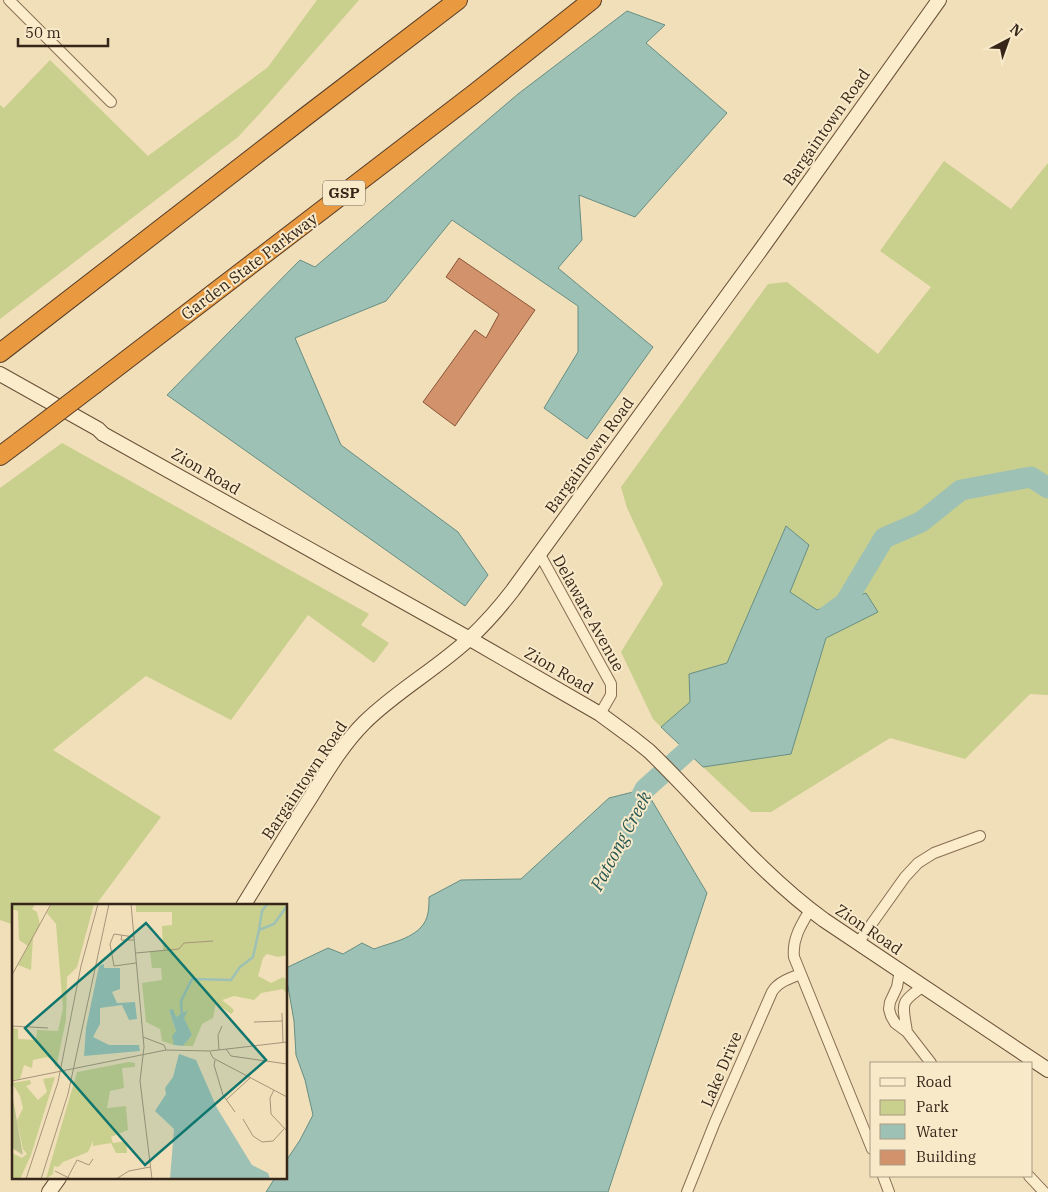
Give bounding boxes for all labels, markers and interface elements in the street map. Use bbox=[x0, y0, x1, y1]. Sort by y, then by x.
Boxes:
scale bar bbox=[18, 15, 108, 47]
north arrow bbox=[983, 15, 1033, 65]
text: N bbox=[1006, 20, 1027, 41]
text: 50 m bbox=[25, 23, 61, 42]
street label: Bargaintown Road bbox=[778, 64, 874, 189]
road number: GSP bbox=[323, 180, 365, 206]
street label: Garden State Parkway bbox=[177, 208, 322, 324]
street label: Bargaintown Road bbox=[540, 393, 638, 517]
street label: Zion Road bbox=[168, 443, 244, 499]
street label: Delaware Avenue bbox=[549, 551, 629, 675]
street label: Zion Road bbox=[521, 642, 597, 698]
street label: Bargaintown Road bbox=[257, 717, 351, 843]
water label: Patcong Creek bbox=[584, 787, 657, 895]
street label: Zion Road bbox=[832, 899, 906, 959]
inset map bbox=[12, 904, 288, 1180]
street label: Lake Drive bbox=[696, 1028, 746, 1110]
legend bbox=[870, 1062, 1033, 1177]
text: Road bbox=[916, 1072, 952, 1091]
text: Park bbox=[916, 1097, 949, 1116]
text: Water bbox=[916, 1122, 958, 1141]
text: Building bbox=[916, 1147, 976, 1166]

